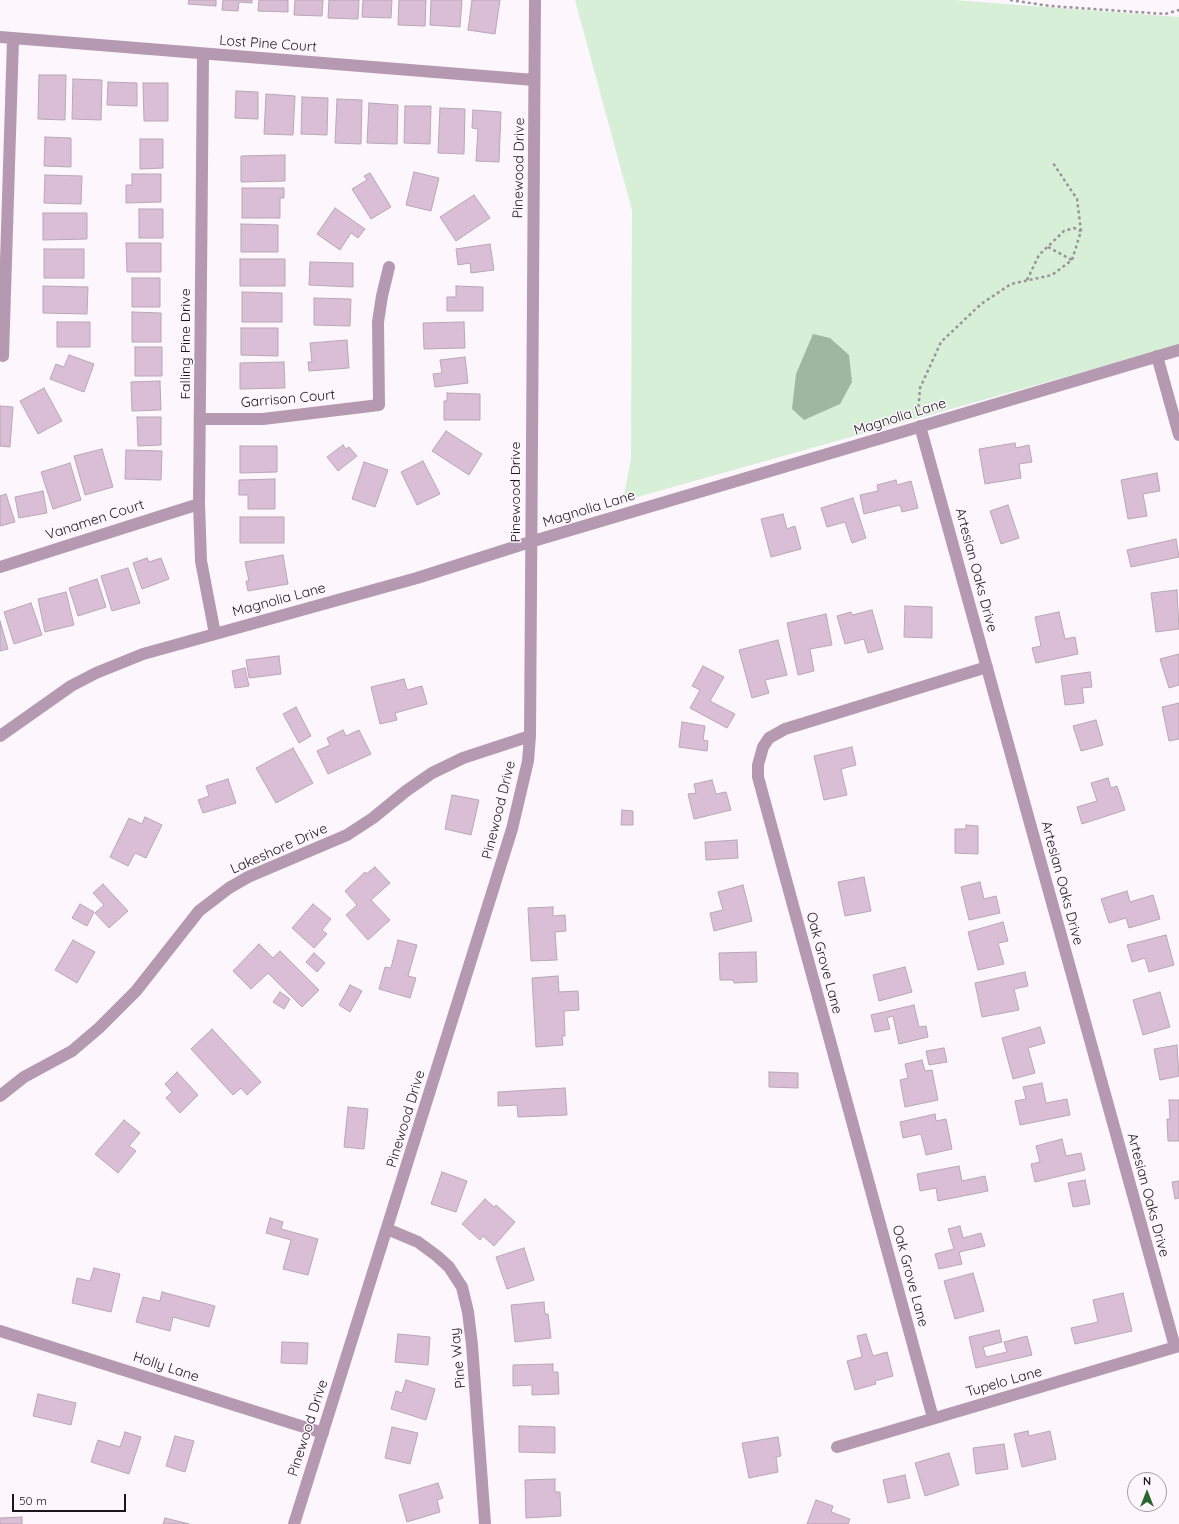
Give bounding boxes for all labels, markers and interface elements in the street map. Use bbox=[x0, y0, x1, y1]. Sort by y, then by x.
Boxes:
street label: Lost Pine Court bbox=[219, 32, 317, 56]
street label: Pinewood Drive bbox=[510, 117, 528, 219]
street label: Falling Pine Drive bbox=[178, 288, 194, 400]
street label: Garrison Court bbox=[240, 386, 336, 412]
street label: Magnolia Lane bbox=[852, 395, 948, 439]
street label: Pinewood Drive bbox=[508, 442, 524, 542]
street label: Magnolia Lane bbox=[541, 487, 637, 531]
street label: Vanamen Court bbox=[44, 496, 146, 544]
street label: Artesian Oaks Drive bbox=[951, 506, 1001, 634]
street label: Magnolia Lane bbox=[231, 579, 327, 621]
street label: Pinewood Drive bbox=[479, 759, 519, 861]
street label: Artesian Oaks Drive bbox=[1037, 819, 1087, 947]
street label: Lakeshore Drive bbox=[228, 820, 330, 878]
street label: Oak Grove Lane bbox=[802, 910, 846, 1016]
street label: Pinewood Drive bbox=[383, 1068, 429, 1170]
street label: Artesian Oaks Drive bbox=[1123, 1131, 1173, 1259]
street label: Oak Grove Lane bbox=[888, 1223, 932, 1329]
street label: Pine Way bbox=[446, 1327, 470, 1389]
street label: Holly Lane bbox=[131, 1348, 201, 1386]
street label: Tupelo Lane bbox=[964, 1363, 1044, 1401]
street label: Pinewood Drive bbox=[284, 1377, 332, 1479]
north arrow bbox=[1127, 1472, 1167, 1512]
text: N bbox=[1143, 1474, 1151, 1488]
scale bar bbox=[14, 1486, 128, 1512]
text: 50 m bbox=[19, 1493, 47, 1508]

